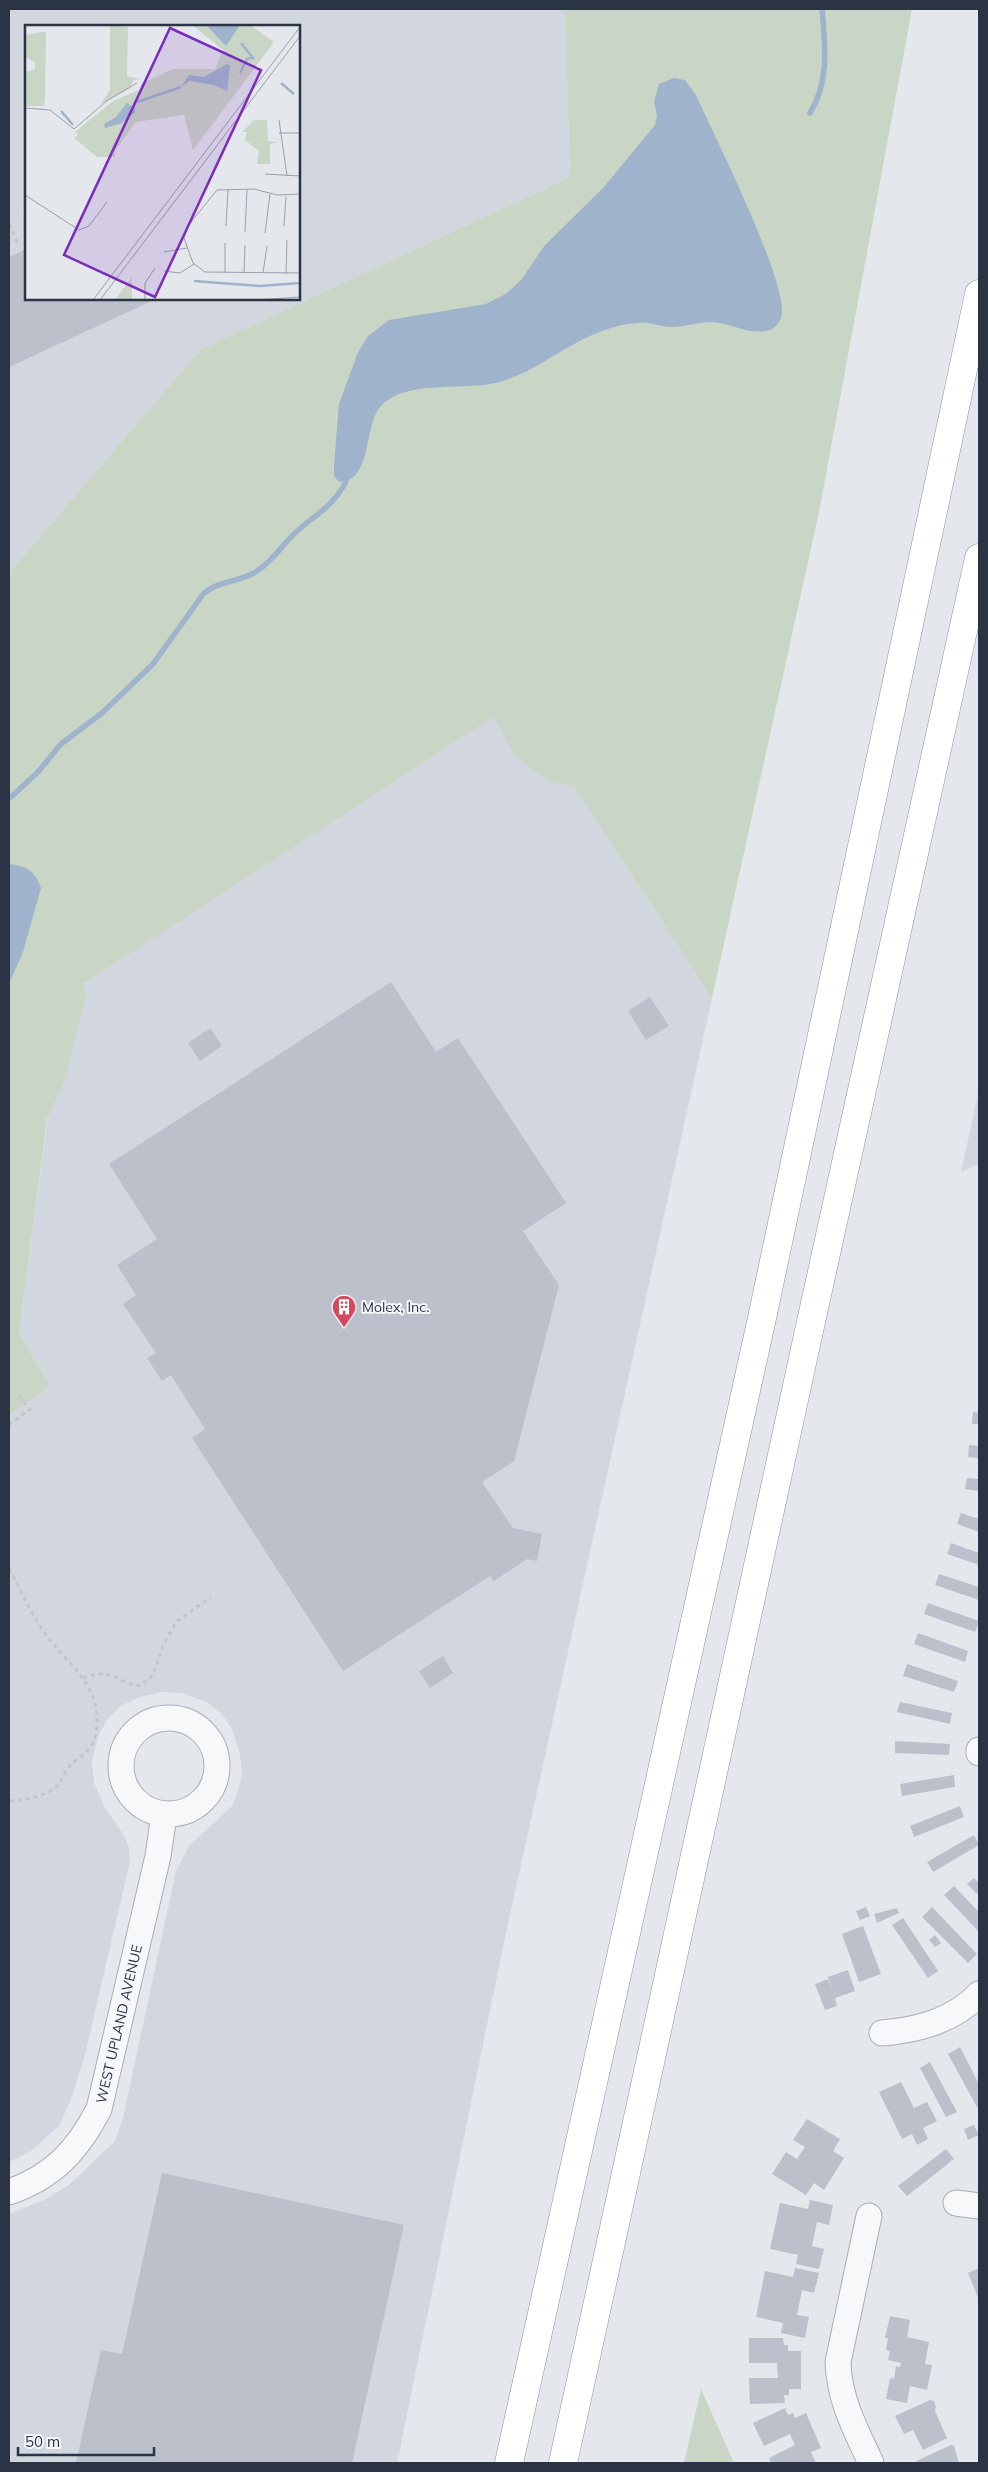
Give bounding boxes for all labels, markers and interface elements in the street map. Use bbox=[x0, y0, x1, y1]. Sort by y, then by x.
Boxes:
inset map bbox=[25, 25, 300, 300]
building icon: Molex, Inc. bbox=[331, 1294, 357, 1328]
place label: Molex, Inc. bbox=[362, 1298, 430, 1316]
street label: WEST UPLAND AVENUE bbox=[92, 1943, 146, 2105]
scale bar bbox=[18, 2424, 154, 2456]
text: 50 m bbox=[25, 2432, 60, 2451]

